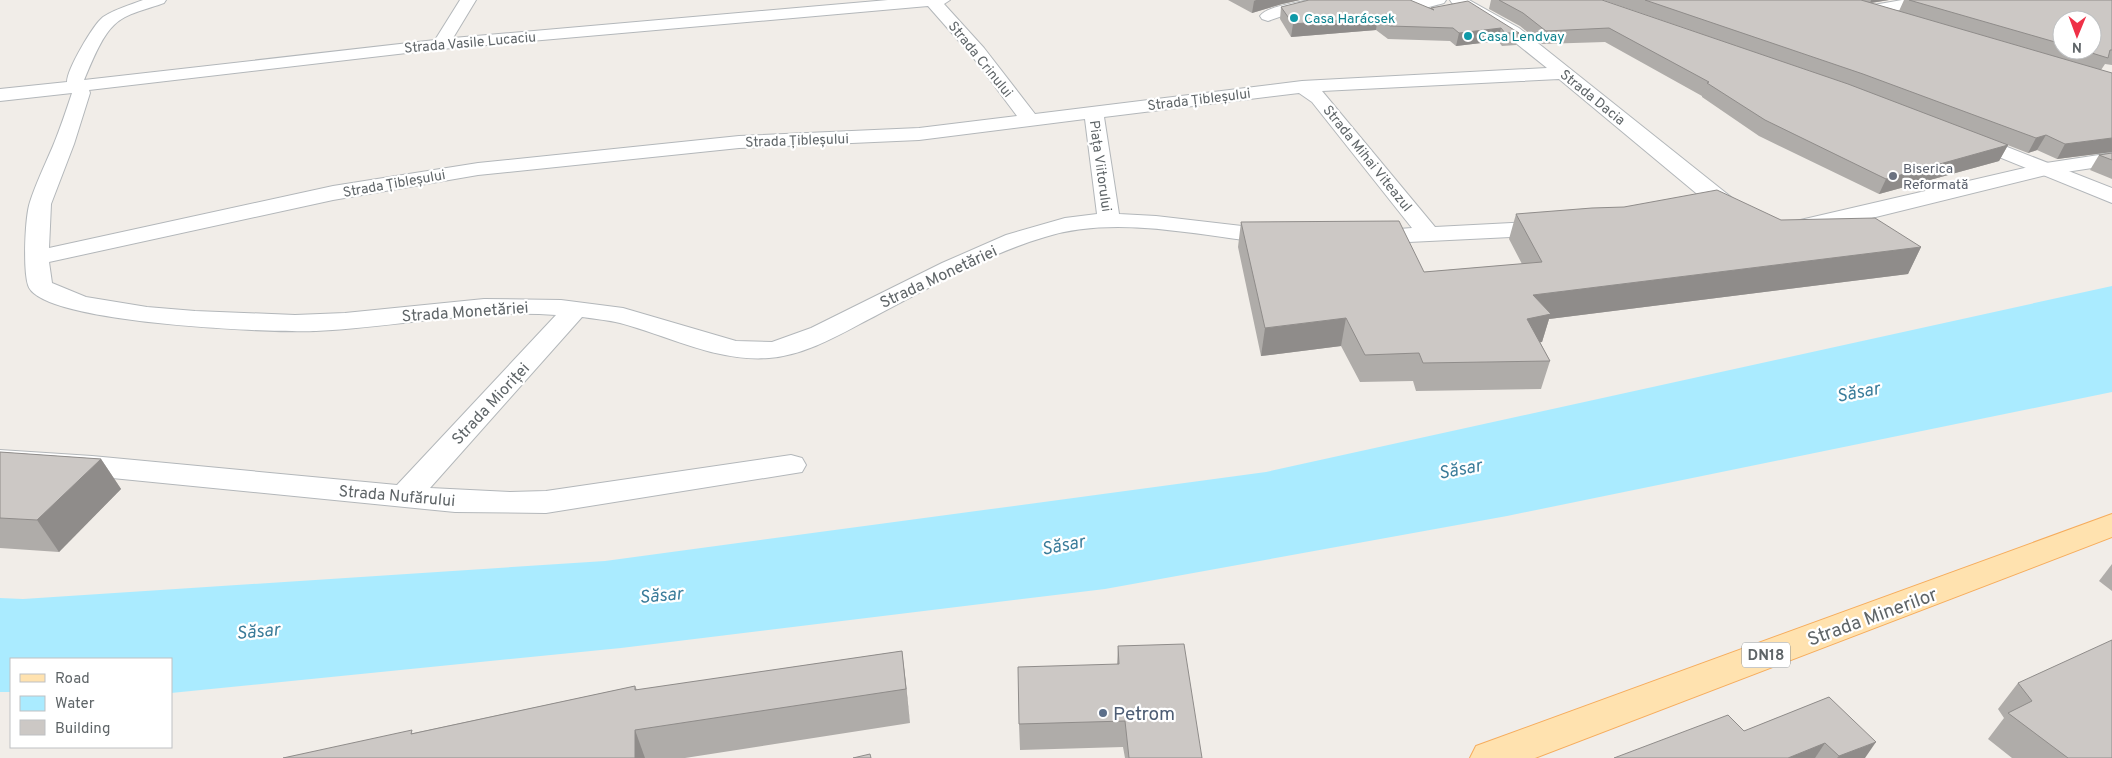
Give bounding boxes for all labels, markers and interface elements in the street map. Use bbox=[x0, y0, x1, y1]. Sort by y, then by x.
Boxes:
north arrow bbox=[2052, 10, 2102, 60]
place label: Casa Harácsek bbox=[1304, 11, 1396, 28]
marker: Casa Harácsek bbox=[1288, 12, 1300, 24]
street label: Strada Crinului bbox=[944, 18, 1016, 101]
street label: Strada Vasile Lucaciu bbox=[403, 29, 537, 58]
place label: Casa Lendvay bbox=[1478, 29, 1565, 46]
marker: Casa Lendvay bbox=[1462, 30, 1474, 42]
text: N bbox=[2072, 38, 2082, 55]
street label: Strada Dacia bbox=[1556, 67, 1628, 130]
street label: Strada Țibleșului bbox=[1147, 86, 1252, 115]
street label: Strada Mihai Viteazul bbox=[1319, 102, 1415, 216]
street label: Piața Viitorului bbox=[1085, 119, 1114, 213]
street label: Strada Țibleșului bbox=[745, 131, 849, 152]
place label: Biserica Reformată bbox=[1903, 161, 1968, 194]
street label: Strada Țibleșului bbox=[342, 167, 447, 202]
marker: Biserica Reformată bbox=[1887, 170, 1899, 182]
street label: Strada Monetăriei bbox=[877, 242, 1001, 314]
street label: Strada Monetăriei bbox=[401, 299, 529, 327]
street label: Strada Mioriței bbox=[448, 359, 535, 450]
water label: Săsar bbox=[1835, 378, 1884, 409]
water label: Săsar bbox=[1437, 455, 1486, 486]
street label: Strada Nufărului bbox=[338, 482, 456, 512]
water label: Săsar bbox=[1040, 531, 1089, 562]
water label: Săsar bbox=[638, 583, 686, 610]
street label: Strada Minerilor bbox=[1804, 583, 1942, 653]
water label: Săsar bbox=[235, 619, 283, 646]
road number: DN18 bbox=[1742, 642, 1790, 668]
legend bbox=[10, 658, 172, 748]
text: Road bbox=[55, 670, 90, 689]
text: Water bbox=[55, 695, 95, 714]
place label: Petrom bbox=[1113, 703, 1175, 727]
marker: Petrom bbox=[1097, 707, 1109, 719]
text: Building bbox=[55, 720, 110, 739]

